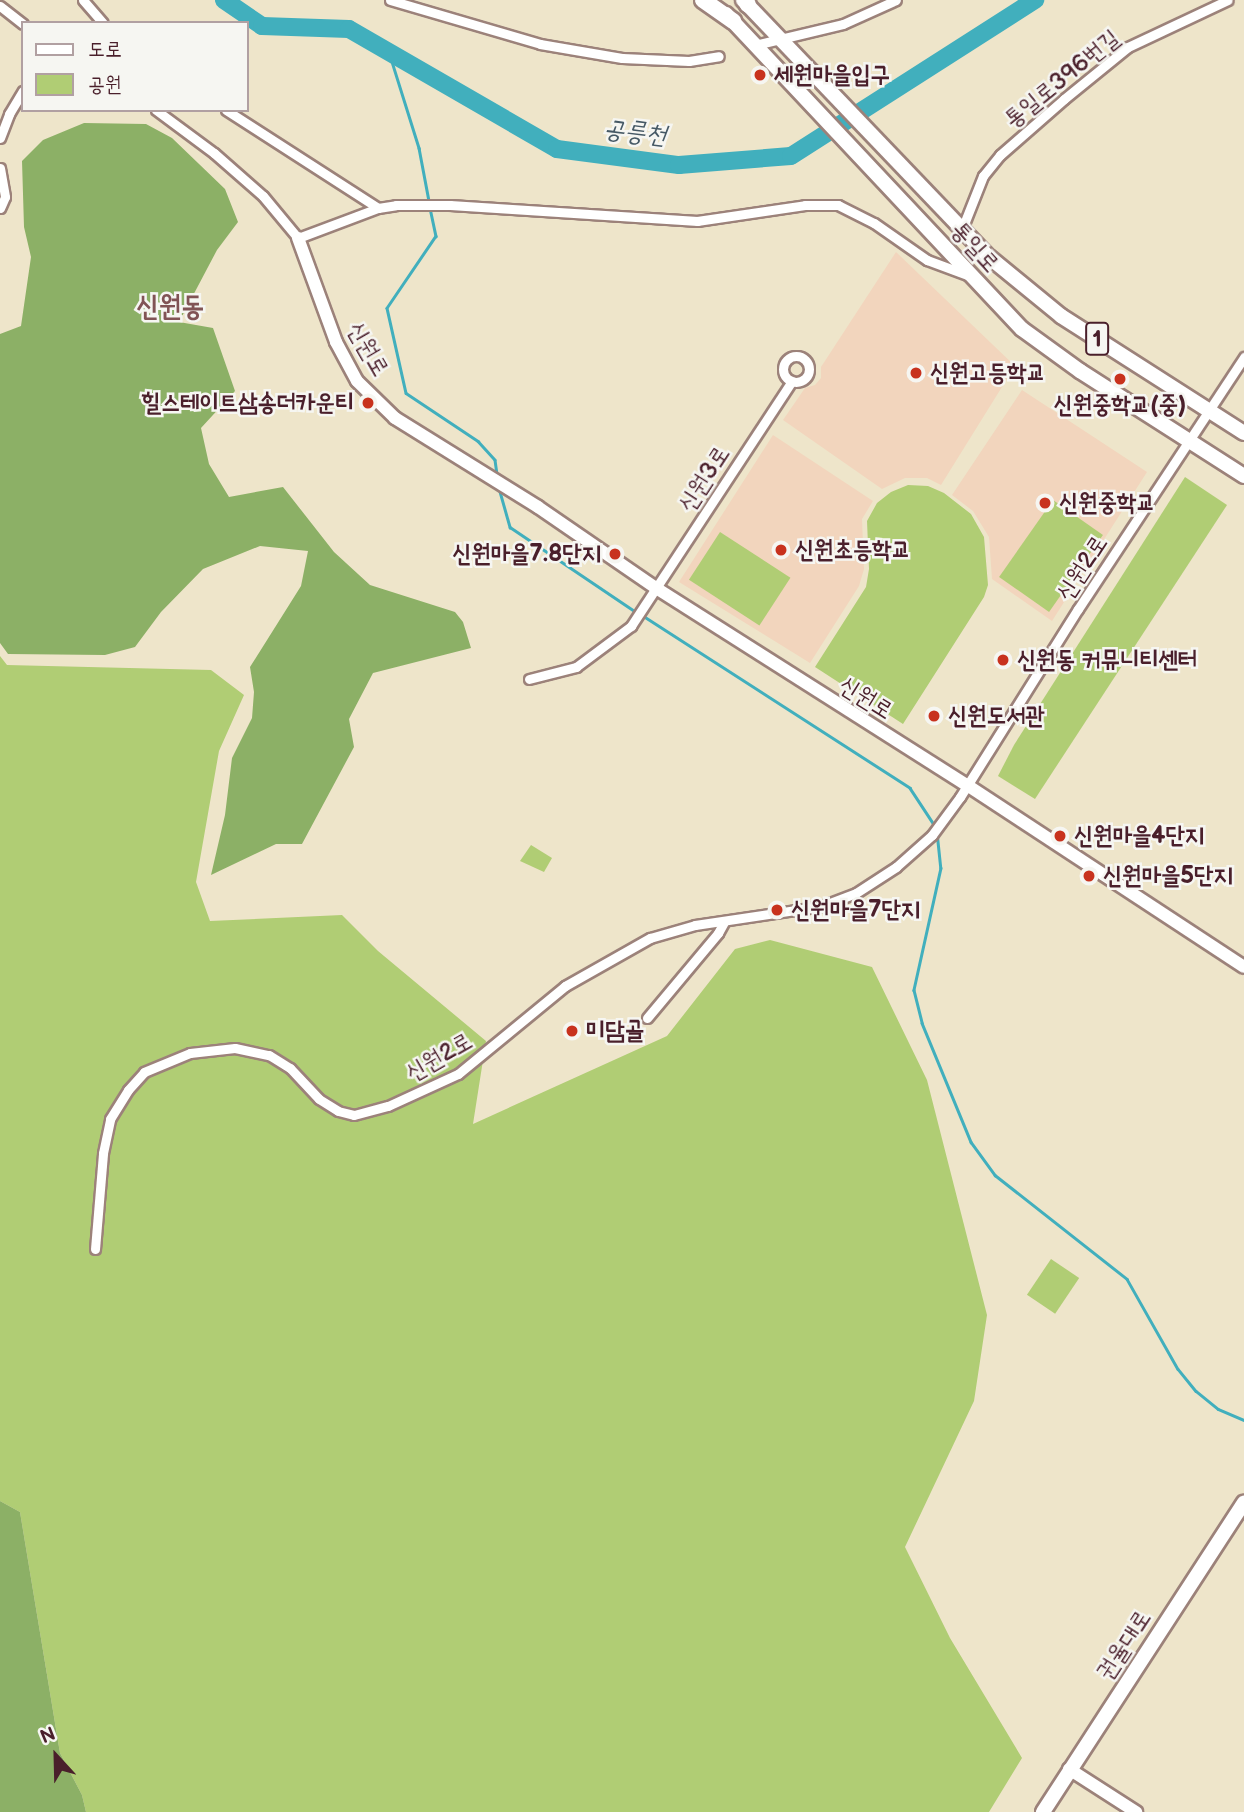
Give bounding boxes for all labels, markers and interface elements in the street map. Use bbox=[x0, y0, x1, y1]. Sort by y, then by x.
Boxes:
legend bbox=[21, 21, 248, 112]
street label: 통일로396번길 bbox=[999, 24, 1125, 134]
text: 도로 bbox=[88, 37, 122, 62]
place label: 세원마을입구 bbox=[774, 61, 890, 89]
marker: 세원마을입구 bbox=[752, 67, 768, 83]
text: 공원 bbox=[88, 72, 122, 97]
water label: 공릉천 bbox=[602, 114, 668, 152]
street label: 통일로 bbox=[945, 216, 1005, 278]
district label: 신원동 bbox=[136, 290, 204, 324]
street label: 신원로 bbox=[341, 317, 395, 381]
road number: 1 bbox=[1085, 320, 1109, 358]
place label: 신원고등학교 bbox=[930, 359, 1046, 387]
marker: 신원고등학교 bbox=[908, 365, 924, 381]
marker: 신원중학교(중) bbox=[1112, 371, 1128, 387]
place label: 힐스테이트삼송더카운티 bbox=[142, 389, 354, 417]
place label: 신원중학교(중) bbox=[1054, 391, 1186, 419]
marker: 힐스테이트삼송더카운티 bbox=[360, 395, 376, 411]
street label: 신원3로 bbox=[672, 441, 736, 517]
place label: 신원중학교 bbox=[1059, 489, 1156, 517]
marker: 신원중학교 bbox=[1037, 495, 1053, 511]
street label: 신원2로 bbox=[1050, 530, 1114, 606]
place label: 신원초등학교 bbox=[795, 536, 911, 564]
place label: 신원마을7.8단지 bbox=[452, 540, 601, 568]
marker: 신원초등학교 bbox=[773, 542, 789, 558]
marker: 신원마을7.8단지 bbox=[607, 546, 623, 562]
place label: 신원동 커뮤니티센터 bbox=[1017, 646, 1197, 674]
marker: 신원동 커뮤니티센터 bbox=[995, 652, 1011, 668]
street label: 신원로 bbox=[834, 670, 898, 726]
place label: 신원도서관 bbox=[948, 702, 1045, 730]
marker: 신원도서관 bbox=[926, 708, 942, 724]
place label: 신원마을4단지 bbox=[1074, 822, 1204, 850]
marker: 신원마을4단지 bbox=[1052, 828, 1068, 844]
place label: 신원마을5단지 bbox=[1103, 862, 1233, 890]
marker: 신원마을5단지 bbox=[1081, 868, 1097, 884]
place label: 신원마을7단지 bbox=[791, 896, 920, 924]
marker: 신원마을7단지 bbox=[769, 902, 785, 918]
place label: 미담골 bbox=[586, 1017, 644, 1045]
marker: 미담골 bbox=[564, 1023, 580, 1039]
street label: 신원2로 bbox=[401, 1027, 477, 1087]
street label: 권율대로 bbox=[1091, 1605, 1157, 1685]
north arrow bbox=[21, 1721, 91, 1791]
text: N bbox=[37, 1723, 59, 1749]

